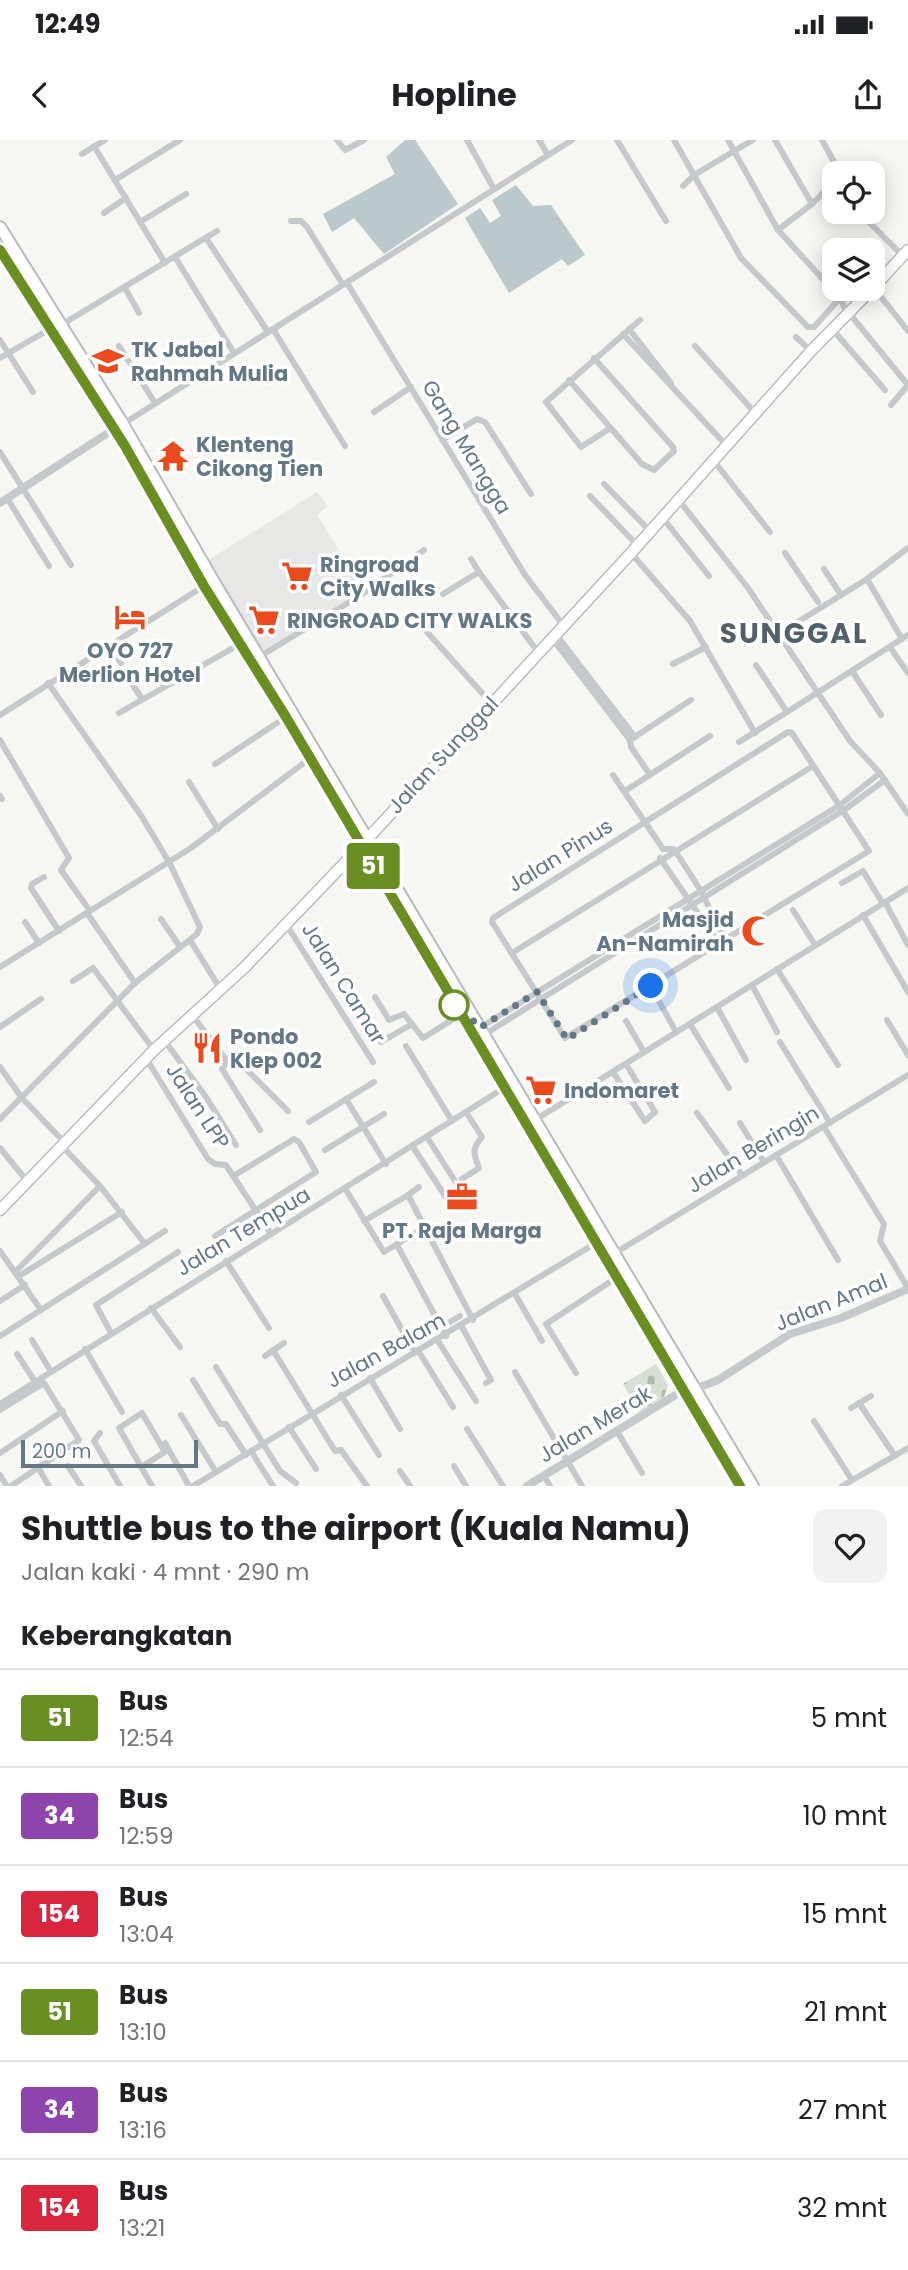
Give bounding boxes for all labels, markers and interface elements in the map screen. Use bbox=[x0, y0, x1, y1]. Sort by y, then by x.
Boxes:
text: 12:49 bbox=[35, 6, 101, 42]
text: Hopline bbox=[391, 72, 517, 117]
icon: back bbox=[21, 76, 59, 114]
icon: share bbox=[849, 76, 887, 114]
map controls bbox=[822, 161, 885, 301]
button: locate bbox=[822, 161, 885, 224]
button: layers bbox=[822, 238, 885, 301]
place label: TK Jabal Rahmah Mulia bbox=[131, 335, 288, 388]
school or university icon: TK Jabal Rahmah Mulia bbox=[91, 344, 125, 378]
street label: Gang Mangga bbox=[415, 374, 519, 520]
place label: Klenteng Cikong Tien bbox=[196, 430, 323, 483]
temple icon: Klenteng Cikong Tien bbox=[156, 439, 190, 473]
place label: Ringroad City Walks bbox=[320, 550, 436, 603]
supermarket icon: Ringroad City Walks bbox=[280, 559, 314, 593]
hotel icon: OYO 727 Merlion Hotel bbox=[113, 600, 147, 634]
supermarket icon: RINGROAD CITY WALKS bbox=[247, 603, 281, 637]
place label: RINGROAD CITY WALKS bbox=[287, 606, 532, 635]
district label: SUNGGAL bbox=[720, 614, 868, 653]
place label: OYO 727 Merlion Hotel bbox=[59, 636, 201, 689]
street label: Jalan Sunggal bbox=[381, 690, 505, 820]
street label: Jalan Pinus bbox=[502, 811, 618, 899]
line badge: 51 bbox=[342, 843, 404, 889]
text: 51 bbox=[361, 849, 385, 882]
place label: Masjid An-Namirah bbox=[596, 905, 734, 958]
mosque icon: Masjid An-Namirah bbox=[740, 914, 774, 948]
street label: Jalan Camar bbox=[295, 917, 393, 1049]
your location bbox=[633, 968, 668, 1003]
unlabelled marker bbox=[439, 990, 469, 1020]
place label: Pondo Klep 002 bbox=[230, 1022, 322, 1075]
restaurant icon: Pondo Klep 002 bbox=[190, 1031, 224, 1065]
street label: Jalan LPP bbox=[159, 1057, 237, 1155]
supermarket icon: Indomaret bbox=[524, 1073, 558, 1107]
place label: Indomaret bbox=[564, 1076, 679, 1105]
street label: Jalan Beringin bbox=[682, 1098, 824, 1200]
street label: Jalan Tempua bbox=[171, 1180, 315, 1282]
office icon: PT. Raja Marga bbox=[445, 1180, 479, 1214]
place label: PT. Raja Marga bbox=[382, 1216, 542, 1245]
street label: Jalan Amal bbox=[770, 1266, 892, 1338]
street label: Jalan Balam bbox=[321, 1305, 451, 1395]
street label: Jalan Merak bbox=[533, 1379, 657, 1469]
scale bar bbox=[21, 1437, 198, 1469]
text: 200 m bbox=[32, 1438, 91, 1465]
text: Shuttle bus to the airport (Kuala Namu) bbox=[21, 1505, 691, 1552]
button: heart bbox=[813, 1509, 887, 1583]
text: Jalan kaki · 4 mnt · 290 m bbox=[21, 1556, 309, 1588]
text: Keberangkatan bbox=[21, 1618, 232, 1654]
text: Bus bbox=[119, 1683, 168, 1719]
text: 5 mnt bbox=[811, 1700, 887, 1736]
text: 51 bbox=[47, 1701, 72, 1734]
text: 12:54 bbox=[119, 1722, 173, 1754]
text: Bus bbox=[119, 1781, 168, 1817]
text: 10 mnt bbox=[803, 1798, 887, 1834]
text: 34 bbox=[44, 1799, 75, 1832]
text: 12:59 bbox=[119, 1820, 173, 1852]
text: Bus bbox=[119, 1879, 168, 1915]
text: 15 mnt bbox=[803, 1896, 887, 1932]
text: 154 bbox=[39, 1897, 80, 1930]
text: 13:04 bbox=[119, 1918, 174, 1950]
text: Bus bbox=[119, 1977, 168, 2013]
text: 21 mnt bbox=[804, 1994, 887, 2030]
text: 51 bbox=[47, 1995, 72, 2028]
text: 13:10 bbox=[119, 2016, 167, 2048]
text: Bus bbox=[119, 2075, 168, 2111]
text: 27 mnt bbox=[798, 2092, 887, 2128]
text: 34 bbox=[44, 2093, 75, 2126]
text: 13:16 bbox=[119, 2114, 167, 2146]
text: Bus bbox=[119, 2173, 168, 2209]
text: 32 mnt bbox=[797, 2190, 887, 2226]
text: 154 bbox=[39, 2191, 80, 2224]
text: 13:21 bbox=[119, 2212, 165, 2244]

